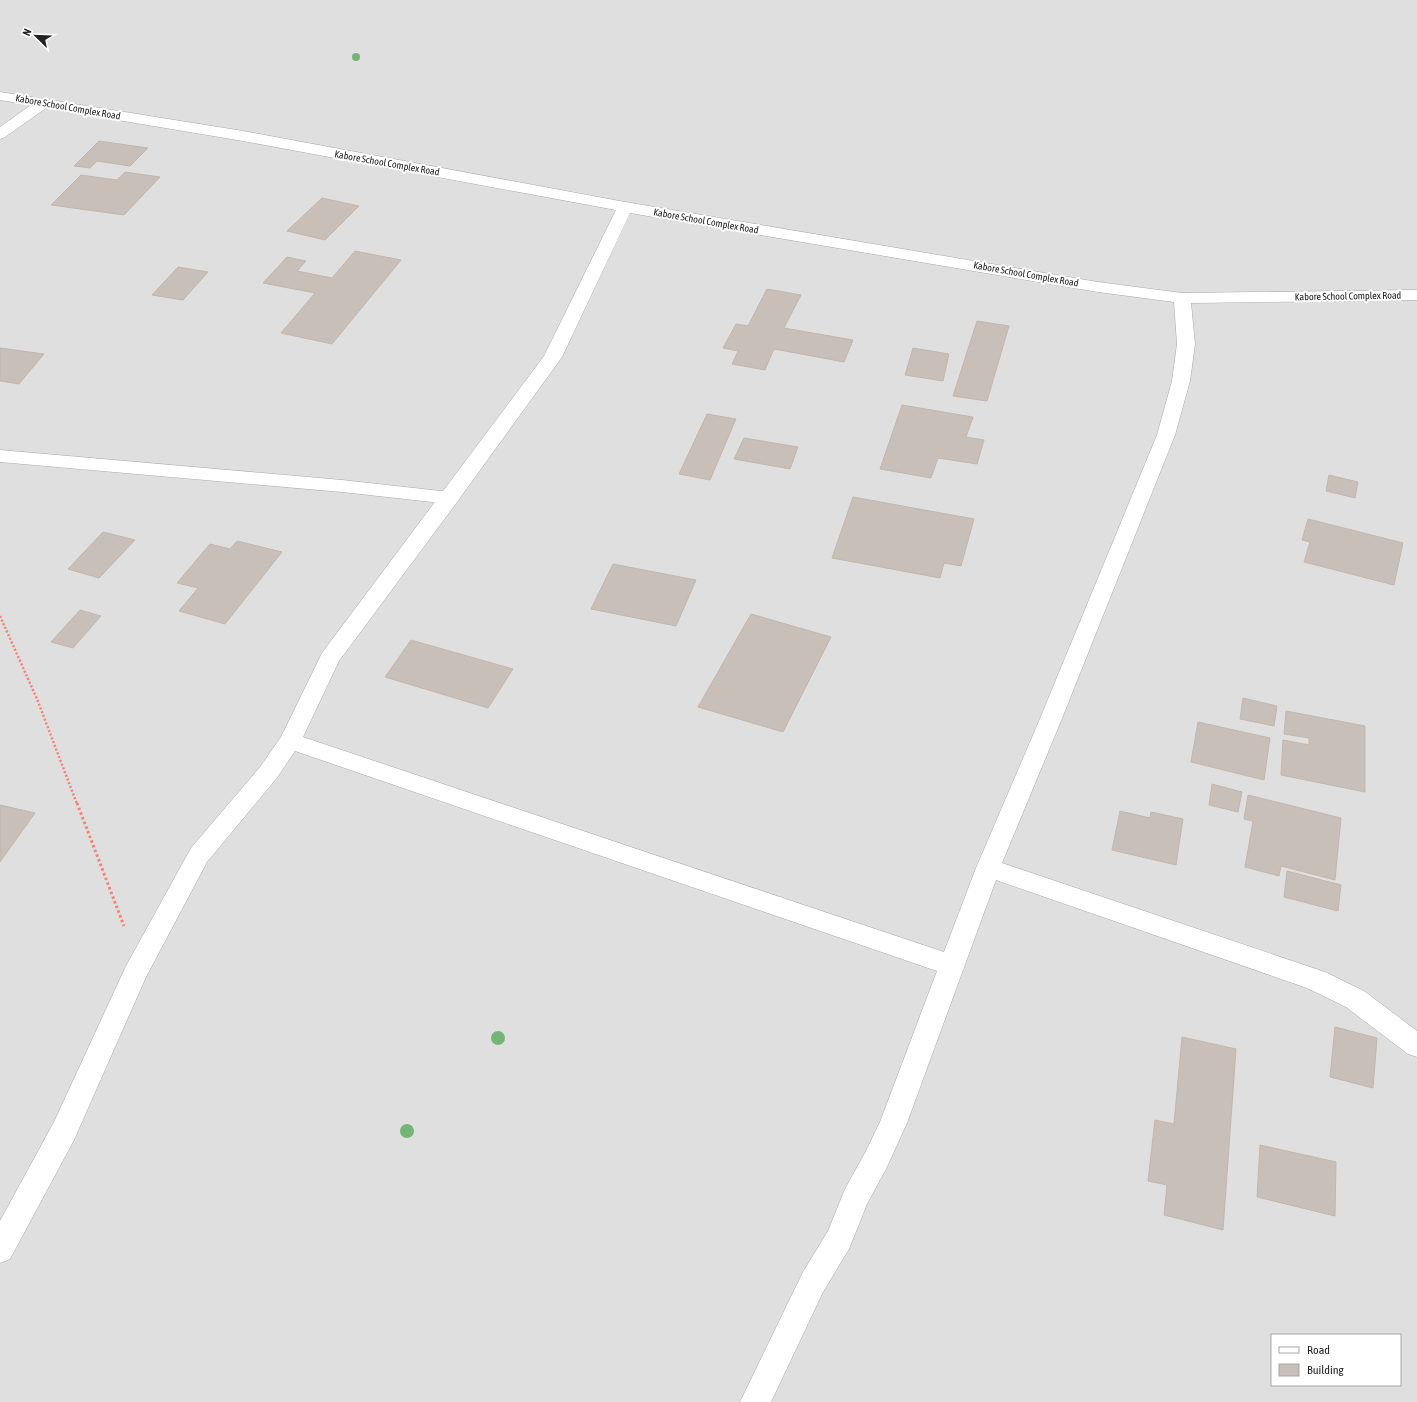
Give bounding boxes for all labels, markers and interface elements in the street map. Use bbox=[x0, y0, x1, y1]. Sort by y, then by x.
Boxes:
north arrow bbox=[16, 16, 56, 56]
text: N bbox=[20, 27, 34, 37]
street label: Kabore School Complex Road bbox=[15, 92, 122, 122]
street label: Kabore School Complex Road bbox=[334, 148, 441, 178]
street label: Kabore School Complex Road bbox=[653, 206, 760, 236]
street label: Kabore School Complex Road bbox=[973, 259, 1080, 289]
street label: Kabore School Complex Road bbox=[1295, 290, 1402, 302]
legend bbox=[1271, 1334, 1401, 1386]
text: Road bbox=[1307, 1343, 1330, 1357]
text: Building bbox=[1307, 1363, 1345, 1377]

